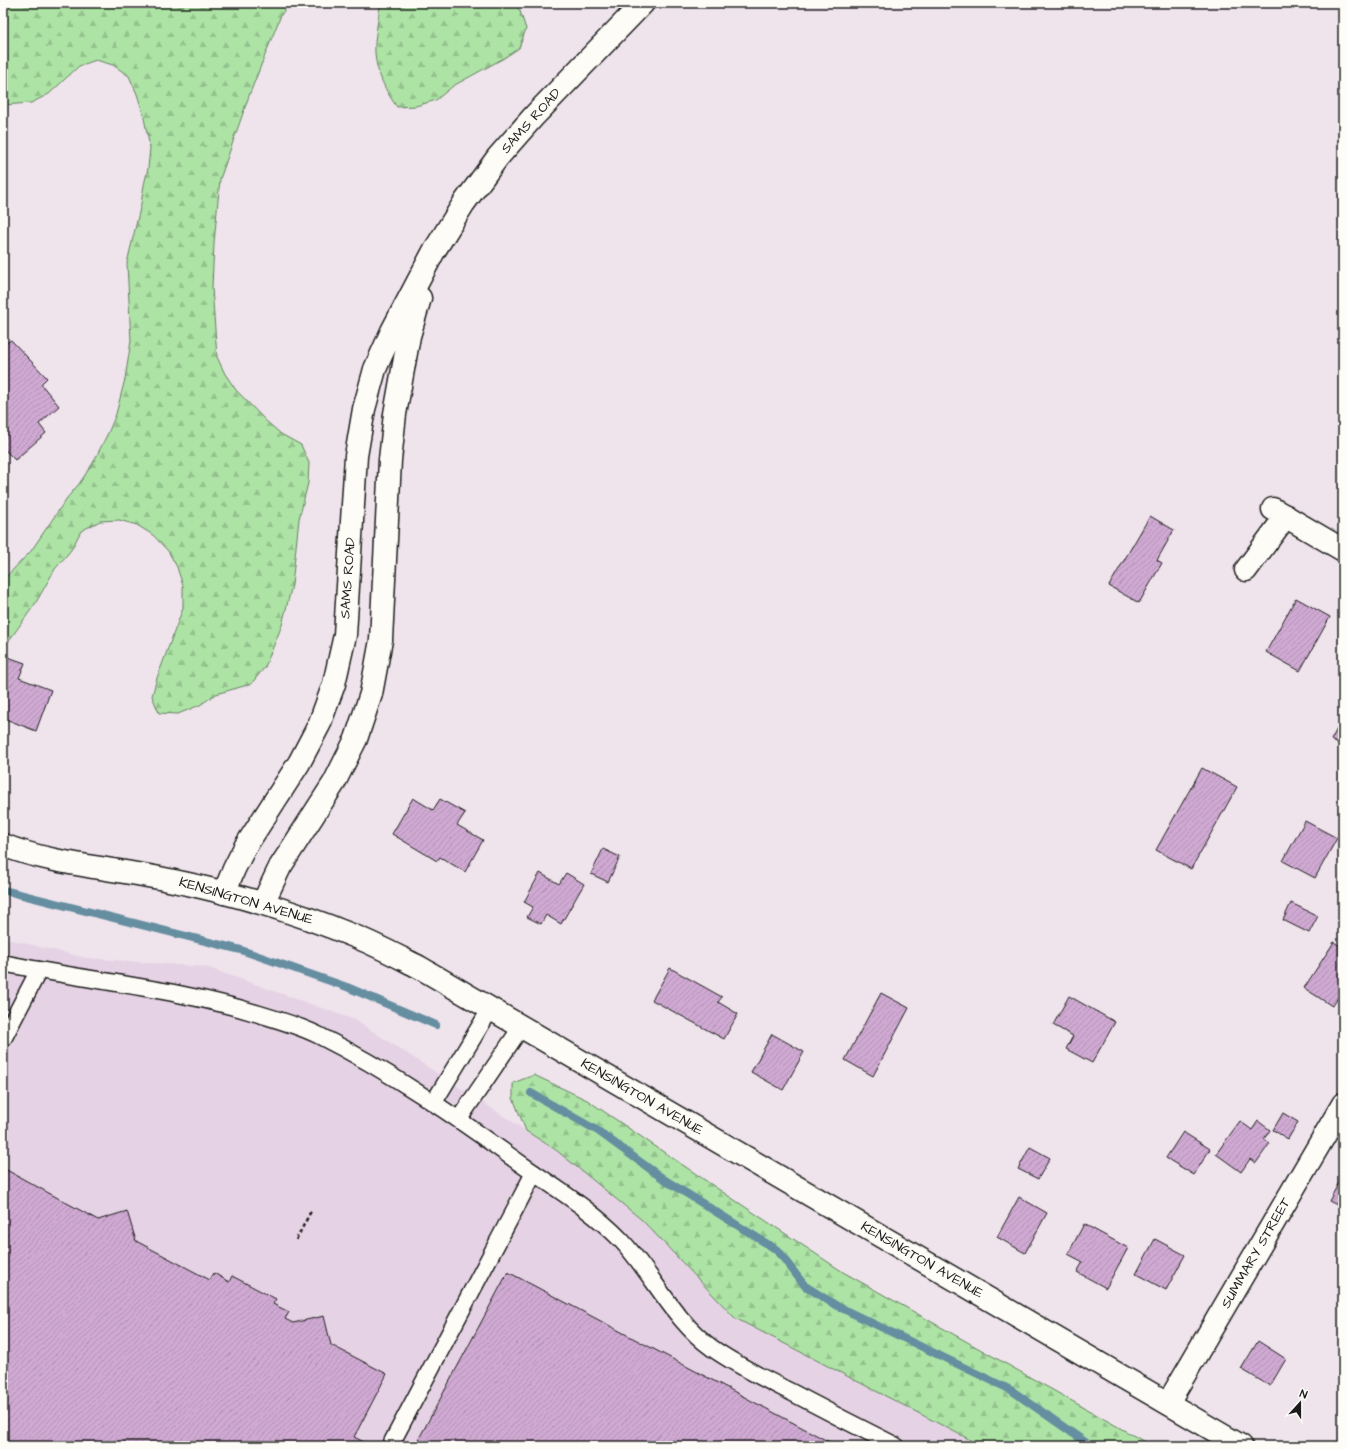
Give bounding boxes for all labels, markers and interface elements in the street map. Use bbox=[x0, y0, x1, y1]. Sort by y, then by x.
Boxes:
street label: SAMS ROAD bbox=[496, 84, 566, 158]
street label: SAMS ROAD bbox=[335, 537, 361, 619]
street label: KENSINGTON AVENUE bbox=[177, 872, 316, 930]
street label: KENSINGTON AVENUE bbox=[577, 1054, 708, 1141]
street label: SUMMARY STREET bbox=[1216, 1194, 1296, 1312]
street label: KENSINGTON AVENUE bbox=[857, 1217, 988, 1304]
north arrow bbox=[1280, 1383, 1320, 1423]
text: N bbox=[1297, 1386, 1309, 1402]

